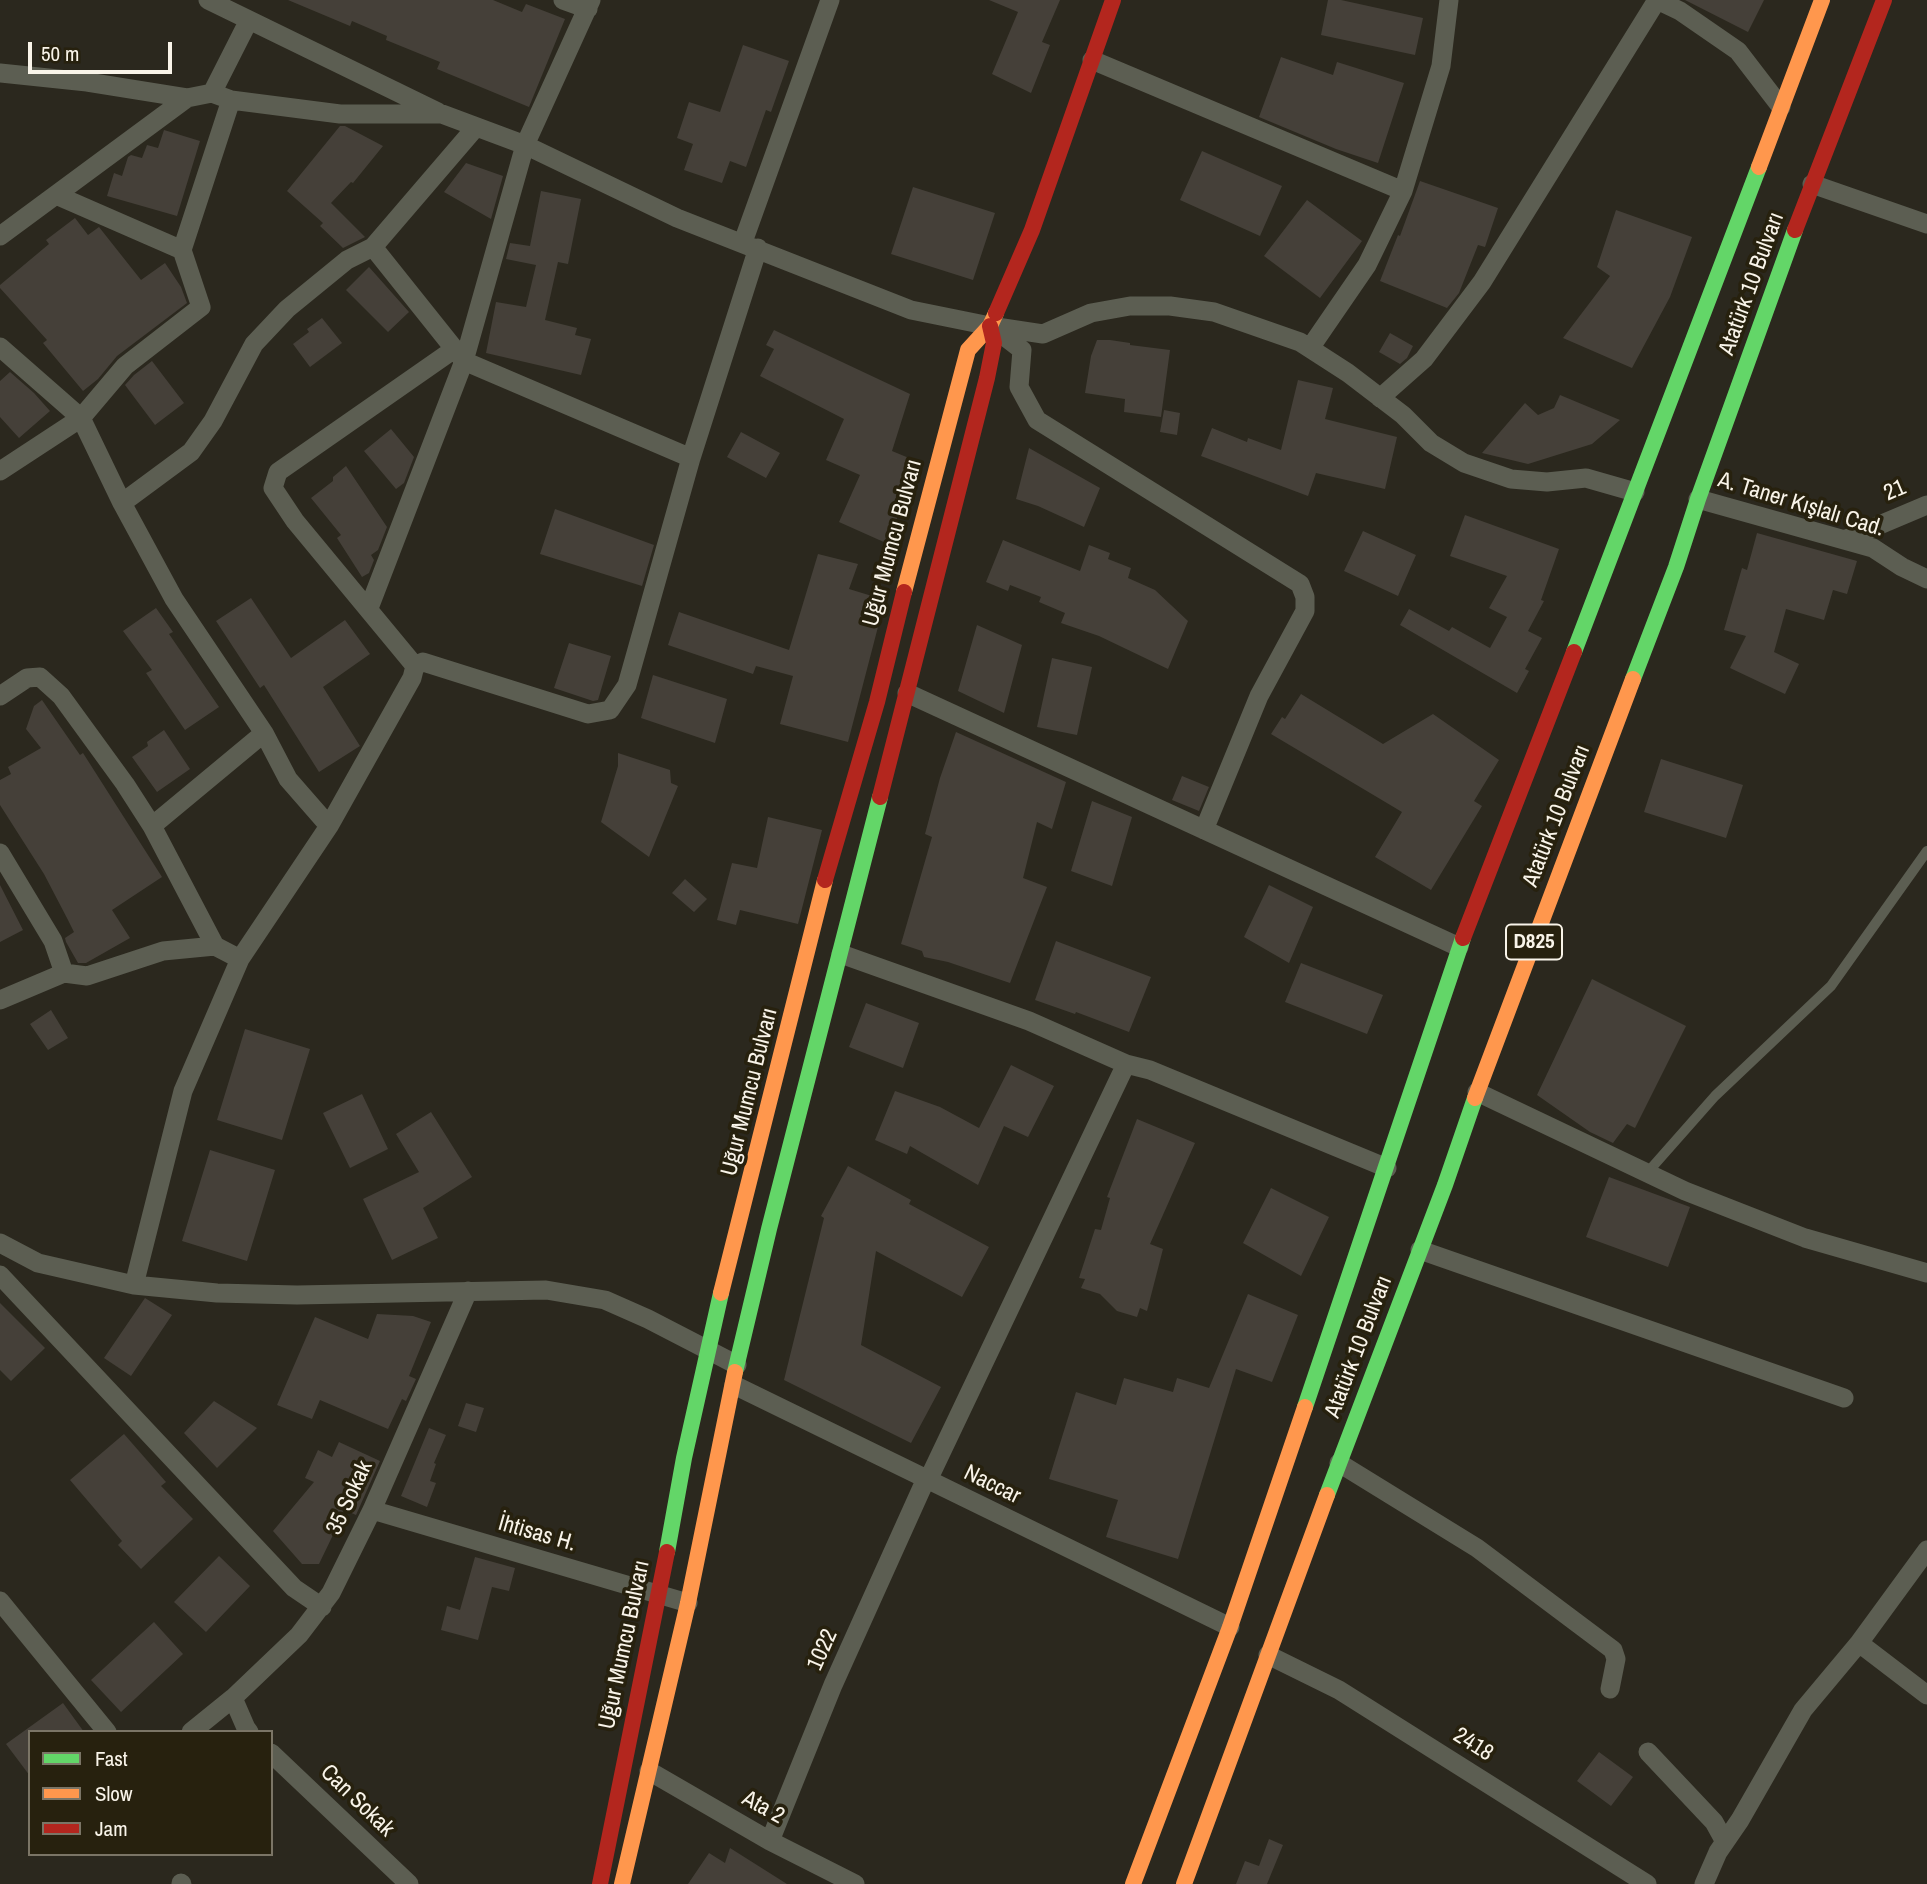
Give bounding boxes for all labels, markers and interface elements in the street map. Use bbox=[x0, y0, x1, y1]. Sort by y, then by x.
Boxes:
scale bar bbox=[32, 28, 175, 72]
text: 50 m bbox=[41, 39, 79, 68]
street label: Atatürk 10 Bulvarı bbox=[1713, 209, 1791, 359]
street label: Uğur Mumcu Bulvarı bbox=[857, 456, 929, 630]
street label: A. Taner Kışlalı Cad. bbox=[1715, 467, 1887, 543]
street label: 21 bbox=[1880, 474, 1910, 508]
street label: Atatürk 10 Bulvarı bbox=[1517, 741, 1597, 891]
road number: D825 bbox=[1506, 925, 1562, 960]
street label: Uğur Mumcu Bulvarı bbox=[716, 1005, 784, 1179]
street label: Atatürk 10 Bulvarı bbox=[1319, 1272, 1399, 1422]
street label: 35 Sokak bbox=[321, 1457, 379, 1539]
street label: Naccar bbox=[959, 1460, 1025, 1510]
street label: İhtisas H. bbox=[495, 1510, 579, 1558]
street label: Uğur Mumcu Bulvarı bbox=[594, 1558, 656, 1732]
street label: 1022 bbox=[802, 1625, 844, 1675]
street label: 2418 bbox=[1448, 1722, 1498, 1768]
legend bbox=[28, 1730, 273, 1856]
text: Fast bbox=[95, 1744, 128, 1773]
street label: Can Sokak bbox=[314, 1759, 400, 1843]
text: Slow bbox=[95, 1779, 132, 1808]
street label: Ata 2 bbox=[737, 1785, 789, 1831]
text: Jam bbox=[95, 1814, 128, 1843]

